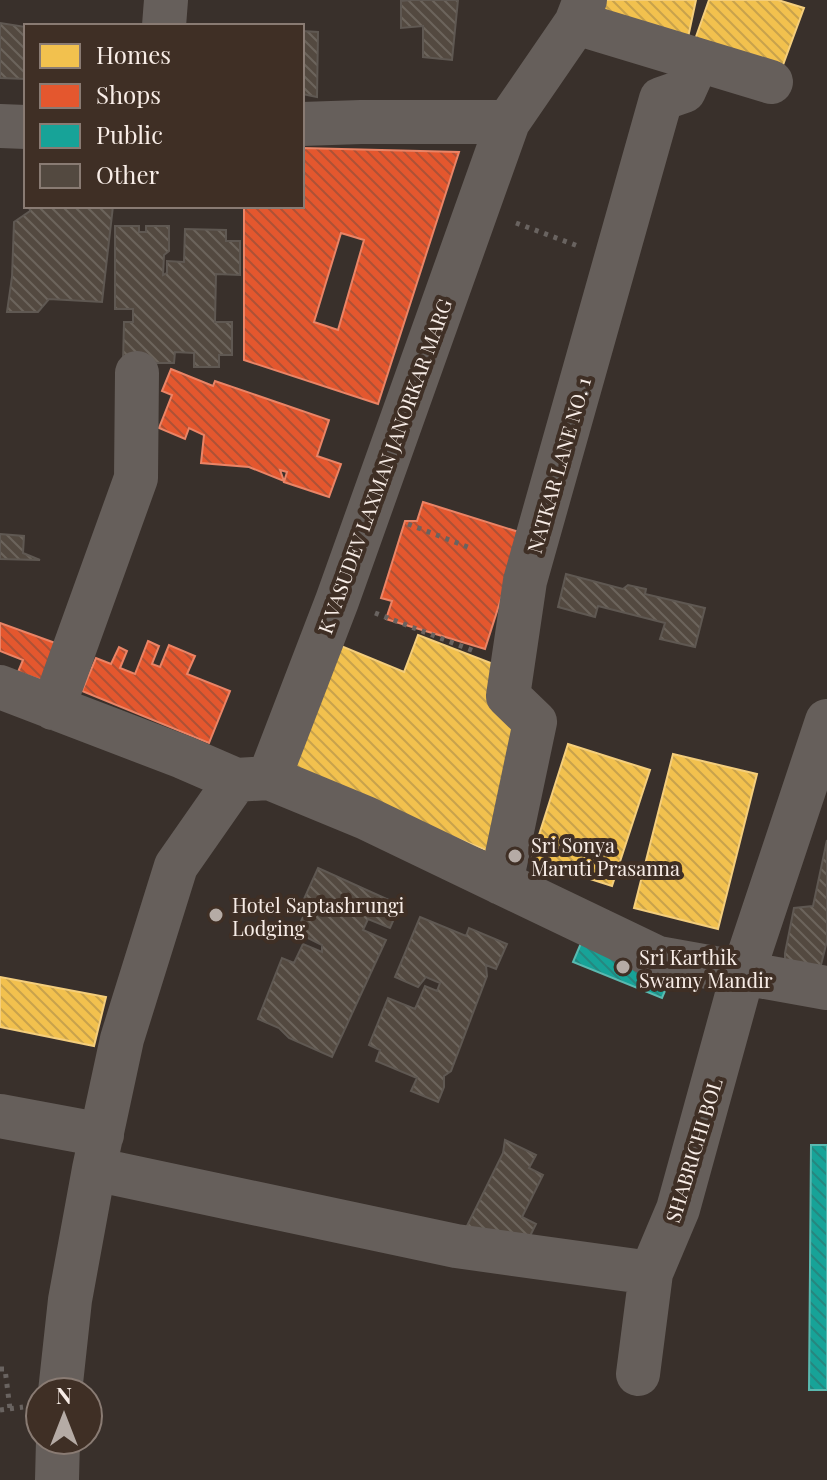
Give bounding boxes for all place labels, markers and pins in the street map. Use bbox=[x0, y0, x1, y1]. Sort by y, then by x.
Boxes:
place label: Sri Sonya Maruti Prasanna bbox=[531, 831, 680, 881]
marker: Sri Sonya Maruti Prasanna bbox=[506, 847, 524, 865]
place label: Hotel Saptashrungi Lodging bbox=[232, 891, 405, 941]
marker: Hotel Saptashrungi Lodging bbox=[207, 906, 225, 924]
place label: Sri Karthik Swamy Mandir bbox=[639, 943, 773, 993]
marker: Sri Karthik Swamy Mandir bbox=[614, 958, 632, 976]

